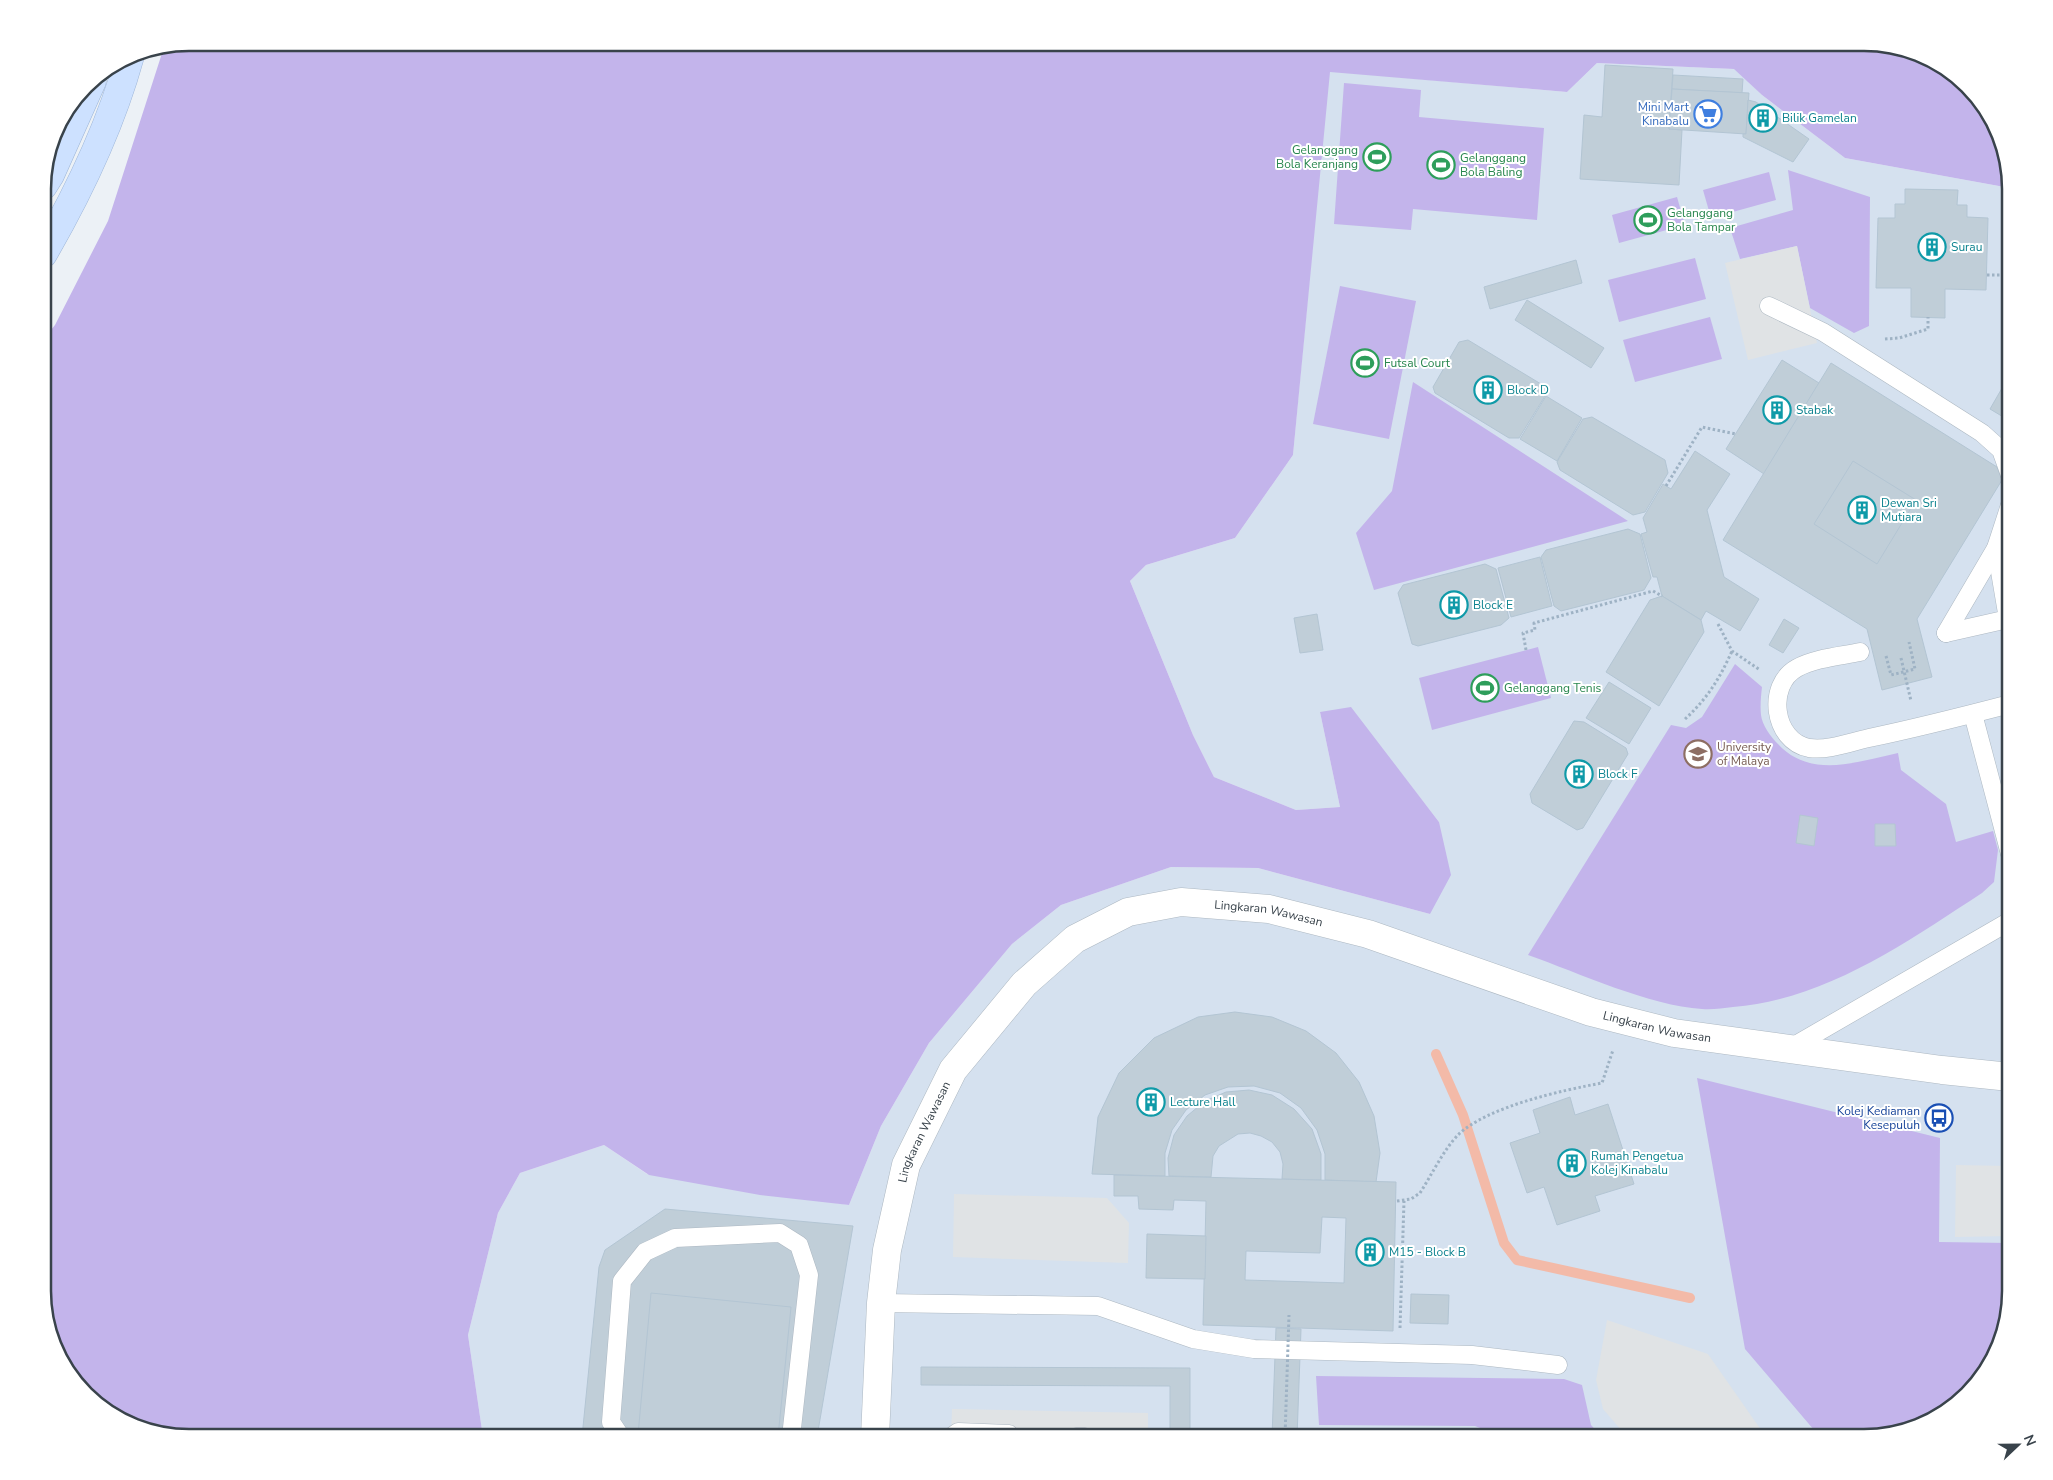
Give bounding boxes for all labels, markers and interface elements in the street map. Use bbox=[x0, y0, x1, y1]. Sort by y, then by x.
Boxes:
place label: Mini Mart Kinabalu bbox=[1638, 99, 1690, 129]
supermarket icon: Mini Mart Kinabalu bbox=[1693, 99, 1723, 129]
building icon: Bilik Gamelan bbox=[1748, 103, 1778, 133]
place label: Bilik Gamelan bbox=[1782, 110, 1857, 126]
place label: Gelanggang Bola Keranjang bbox=[1276, 142, 1358, 172]
sports icon: Gelanggang Bola Keranjang bbox=[1362, 142, 1392, 172]
sports icon: Gelanggang Bola Baling bbox=[1426, 150, 1456, 180]
place label: Gelanggang Bola Baling bbox=[1460, 150, 1526, 180]
sports icon: Gelanggang Bola Tampar bbox=[1633, 205, 1663, 235]
place label: Gelanggang Bola Tampar bbox=[1667, 205, 1736, 235]
building icon: Surau bbox=[1917, 232, 1947, 262]
place label: Surau bbox=[1951, 239, 1982, 255]
sports icon: Futsal Court bbox=[1350, 348, 1380, 378]
place label: Futsal Court bbox=[1384, 355, 1451, 371]
building icon: Block D bbox=[1473, 375, 1503, 405]
place label: Block D bbox=[1507, 382, 1549, 398]
building icon: Stabak bbox=[1762, 395, 1792, 425]
place label: Stabak bbox=[1796, 402, 1834, 418]
building icon: Dewan Sri Mutiara bbox=[1847, 495, 1877, 525]
place label: Dewan Sri Mutiara bbox=[1881, 495, 1937, 525]
building icon: Block E bbox=[1439, 590, 1469, 620]
place label: Block E bbox=[1473, 597, 1513, 613]
sports icon: Gelanggang Tenis bbox=[1470, 673, 1500, 703]
place label: Gelanggang Tenis bbox=[1504, 680, 1601, 696]
school or university icon: University of Malaya bbox=[1683, 739, 1713, 769]
place label: University of Malaya bbox=[1717, 739, 1772, 769]
building icon: Block F bbox=[1564, 759, 1594, 789]
place label: Block F bbox=[1598, 766, 1638, 782]
street label: Lingkaran Wawasan bbox=[1214, 897, 1325, 930]
street label: Lingkaran Wawasan bbox=[1601, 1007, 1712, 1046]
street label: Lingkaran Wawasan bbox=[894, 1078, 954, 1184]
building icon: Lecture Hall bbox=[1136, 1087, 1166, 1117]
place label: Lecture Hall bbox=[1170, 1094, 1236, 1110]
place label: Kolej Kediaman Kesepuluh bbox=[1837, 1103, 1920, 1133]
bus stop icon: Kolej Kediaman Kesepuluh bbox=[1924, 1103, 1954, 1133]
building icon: Rumah Pengetua Kolej Kinabalu bbox=[1557, 1148, 1587, 1178]
place label: Rumah Pengetua Kolej Kinabalu bbox=[1591, 1148, 1684, 1178]
building icon: M15 - Block B bbox=[1355, 1237, 1385, 1267]
place label: M15 - Block B bbox=[1389, 1244, 1466, 1260]
north arrow bbox=[1993, 1420, 2043, 1470]
text: N bbox=[2019, 1432, 2040, 1449]

